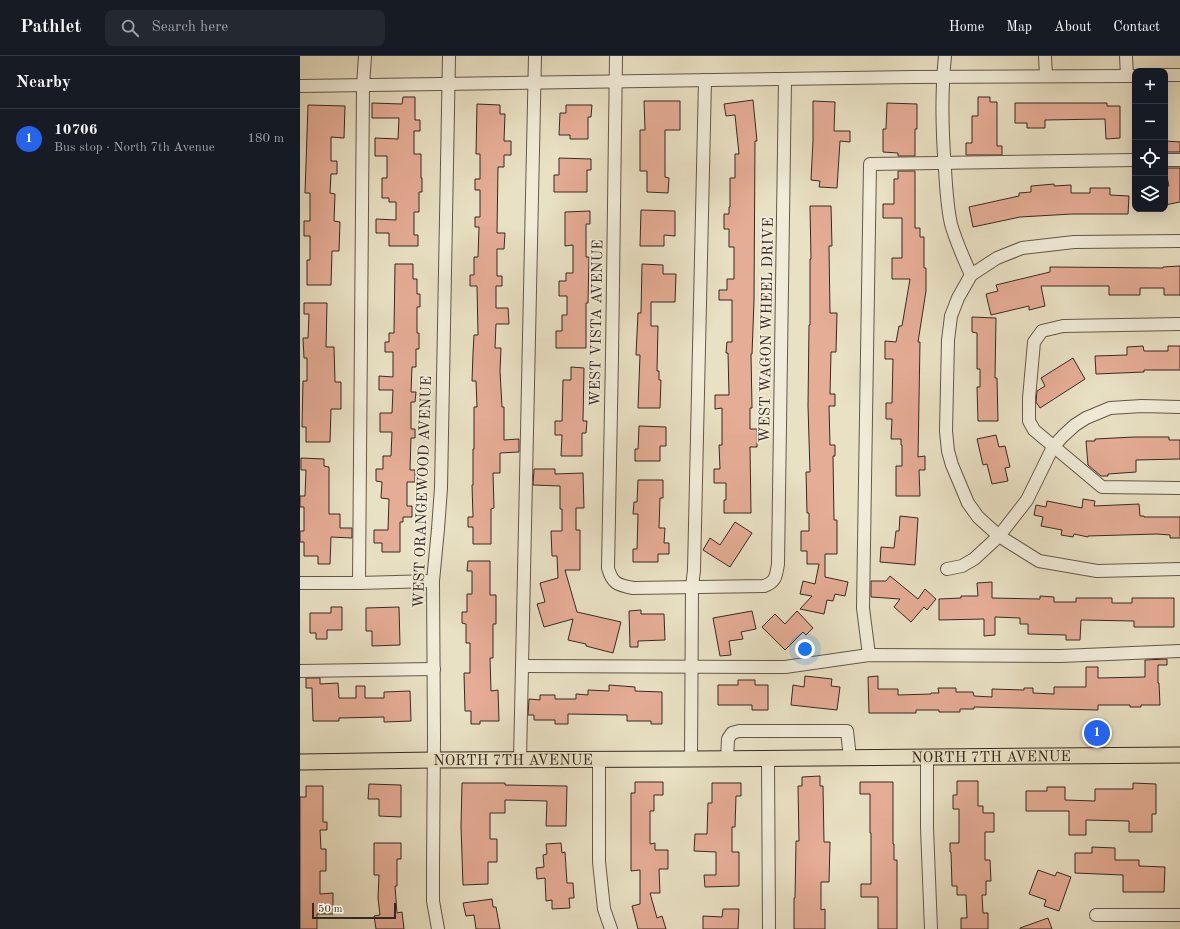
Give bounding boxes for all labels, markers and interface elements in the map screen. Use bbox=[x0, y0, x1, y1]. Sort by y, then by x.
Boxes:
search box bbox=[105, 10, 385, 46]
icon: search bbox=[119, 17, 141, 39]
text: Pathlet bbox=[20, 18, 81, 37]
text: Search here bbox=[151, 20, 228, 35]
text: Home bbox=[949, 20, 984, 34]
text: Map bbox=[1006, 20, 1032, 34]
text: About bbox=[1054, 20, 1091, 34]
text: Contact bbox=[1113, 20, 1160, 34]
map controls bbox=[1132, 68, 1168, 212]
button: + bbox=[1132, 68, 1168, 104]
text: Nearby bbox=[16, 74, 71, 91]
button: − bbox=[1132, 104, 1168, 140]
text: 10706 bbox=[54, 123, 98, 138]
text: 1 bbox=[25, 132, 33, 145]
text: 180 m bbox=[247, 132, 284, 145]
button: locate bbox=[1132, 140, 1168, 176]
text: Bus stop · North 7th Avenue bbox=[54, 141, 215, 154]
button: layers bbox=[1132, 176, 1168, 212]
street label: WEST WAGON WHEEL DRIVE bbox=[758, 217, 777, 443]
street label: WEST VISTA AVENUE bbox=[589, 239, 606, 407]
street label: WEST ORANGEWOOD AVENUE bbox=[412, 376, 435, 608]
your location bbox=[795, 639, 815, 659]
pin: 1 bbox=[1084, 718, 1110, 748]
street label: NORTH 7TH AVENUE bbox=[911, 750, 1071, 766]
street label: NORTH 7TH AVENUE bbox=[433, 753, 593, 769]
scale bar bbox=[312, 901, 396, 920]
text: 50 m bbox=[318, 904, 343, 915]

